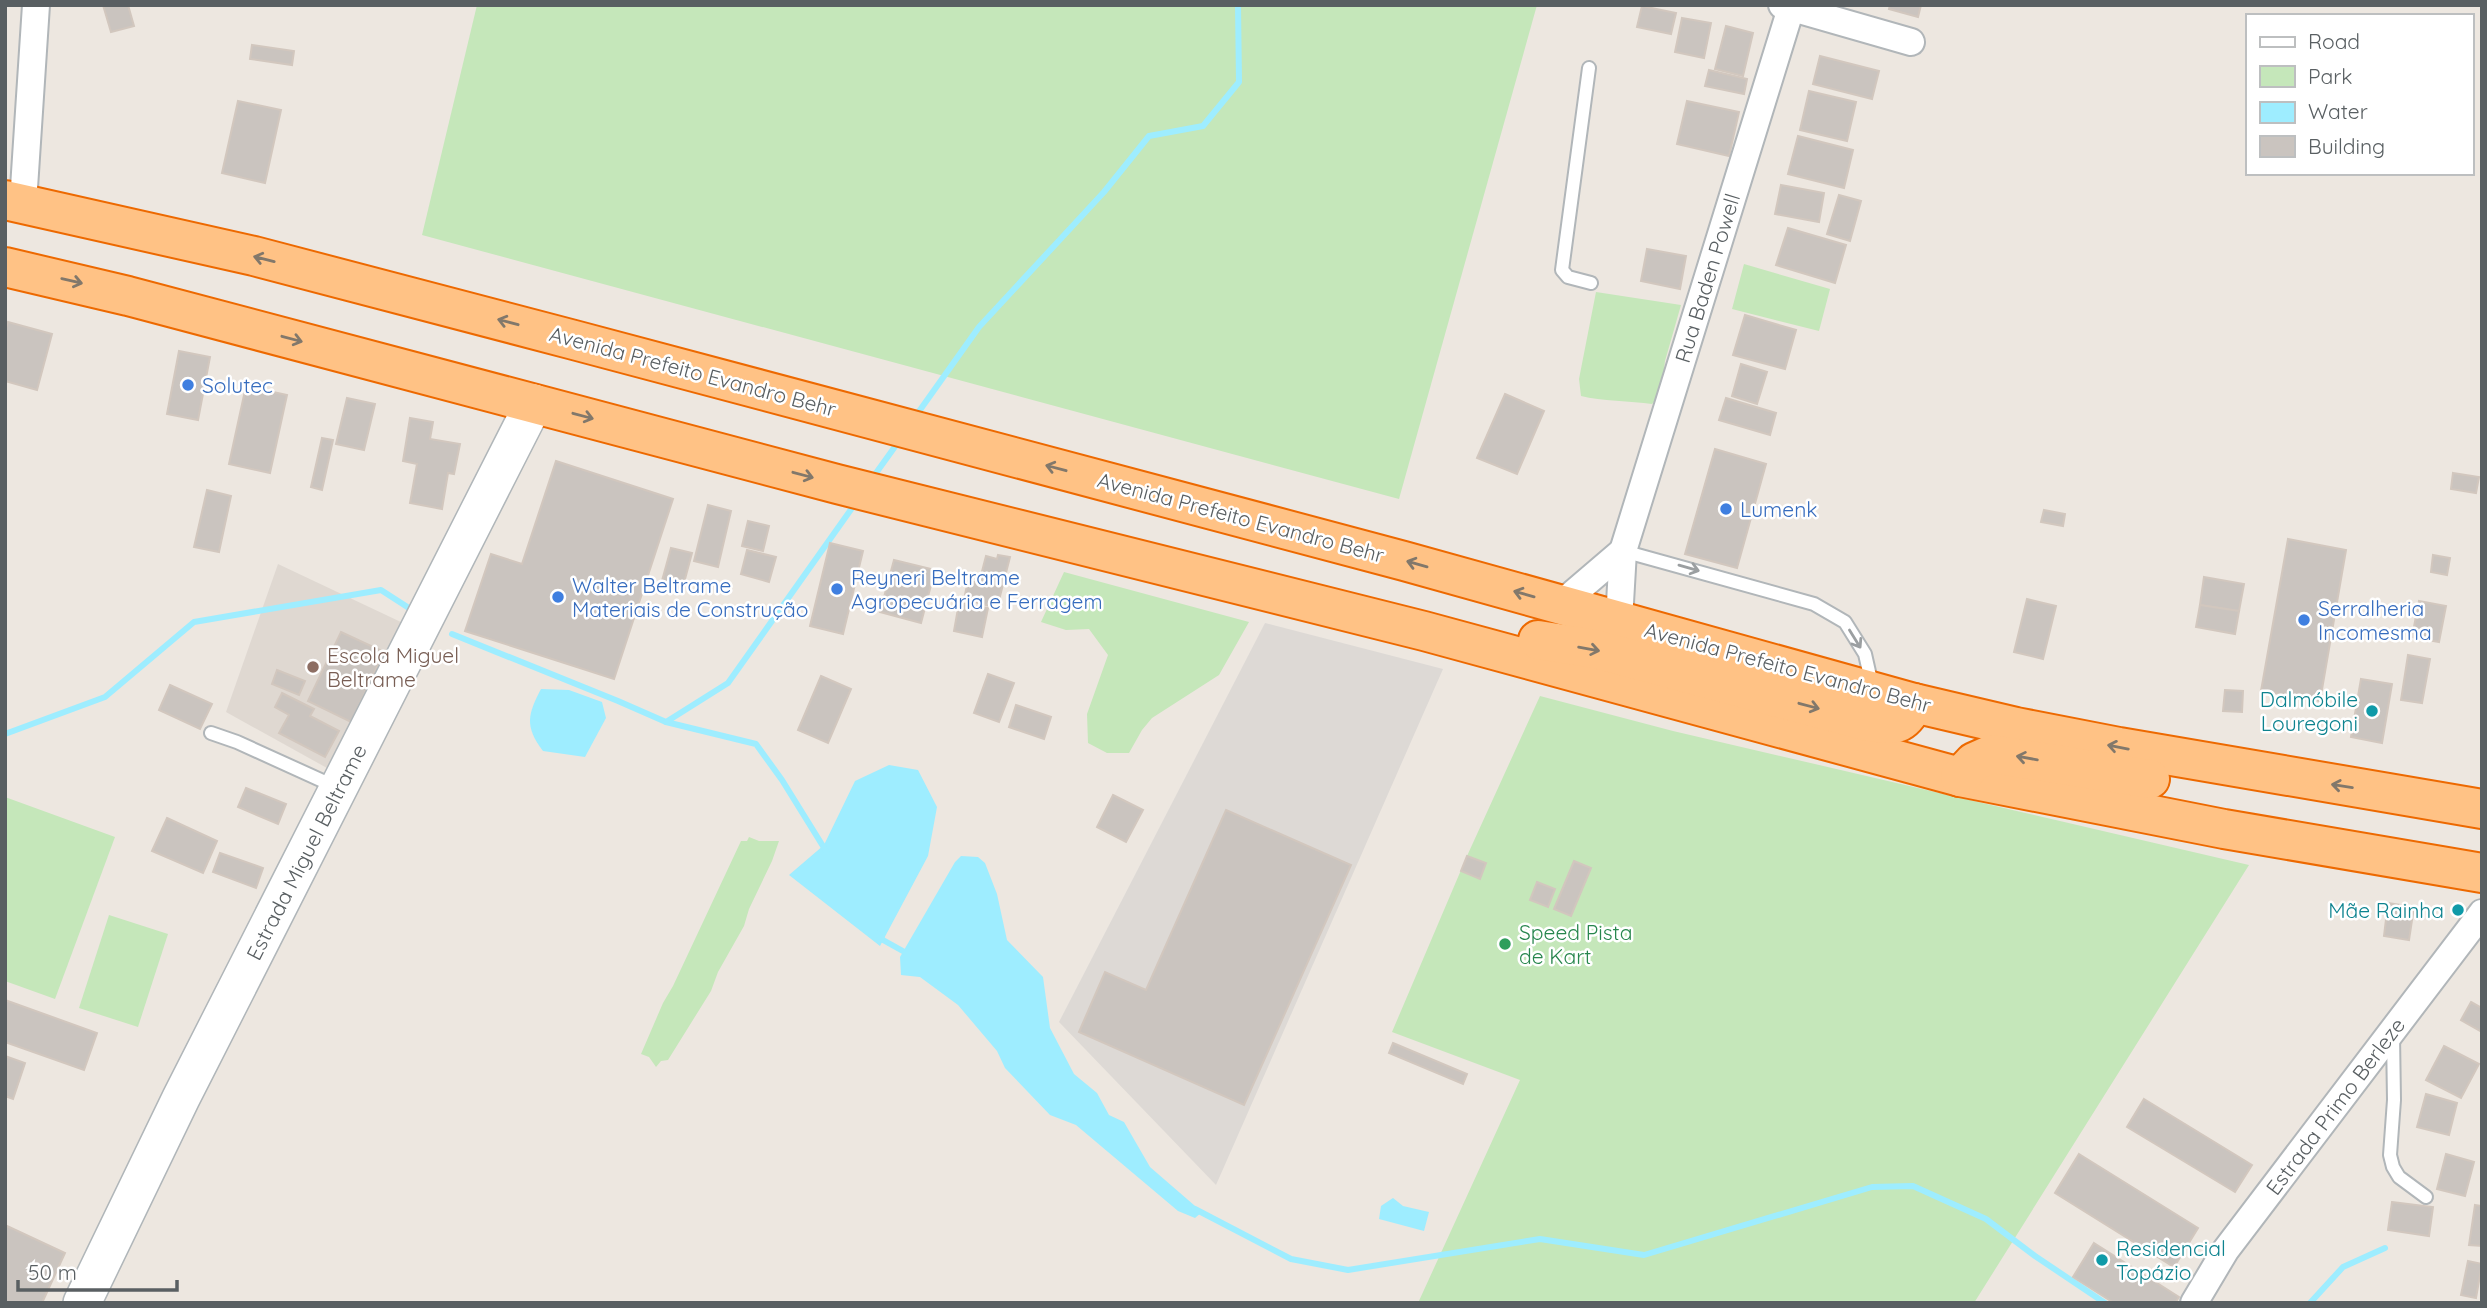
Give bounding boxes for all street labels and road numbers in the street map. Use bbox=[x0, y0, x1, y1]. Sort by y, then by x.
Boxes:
street label: Rua Baden Powell bbox=[1669, 190, 1745, 366]
street label: Avenida Prefeito Evandro Behr bbox=[547, 320, 839, 422]
street label: Avenida Prefeito Evandro Behr bbox=[1095, 466, 1387, 568]
street label: Avenida Prefeito Evandro Behr bbox=[1642, 616, 1934, 718]
street label: Estrada Miguel Beltrame bbox=[240, 740, 372, 964]
street label: Estrada Primo Berleze bbox=[2260, 1012, 2410, 1200]

